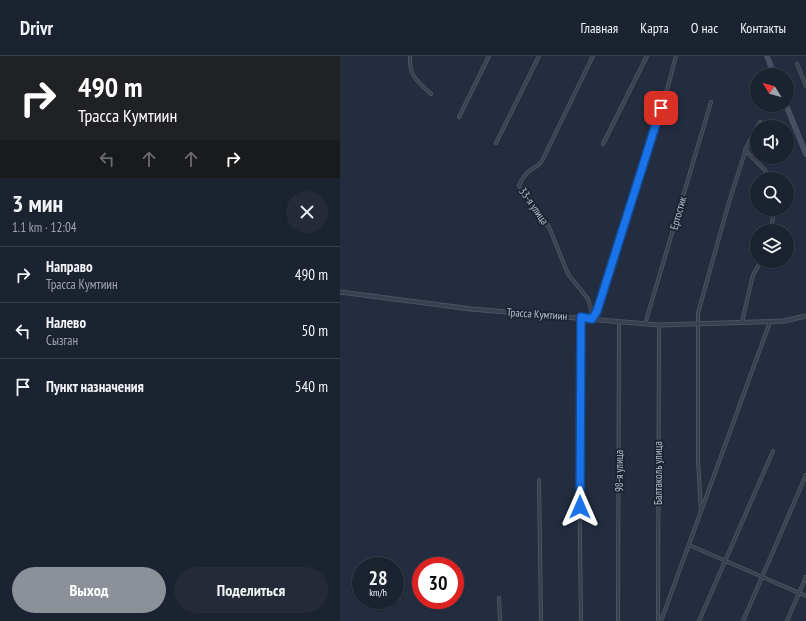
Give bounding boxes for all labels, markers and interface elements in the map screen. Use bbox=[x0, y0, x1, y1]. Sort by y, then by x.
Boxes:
text: Drivr bbox=[20, 16, 53, 40]
text: Главная bbox=[580, 19, 618, 37]
text: Карта bbox=[640, 19, 669, 37]
text: О нас bbox=[691, 19, 718, 37]
text: Контакты bbox=[740, 19, 786, 37]
text: 490 m bbox=[78, 68, 142, 105]
north arrow bbox=[750, 68, 794, 112]
map controls bbox=[750, 68, 794, 268]
icon: right bbox=[12, 72, 64, 124]
pin bbox=[644, 91, 678, 125]
icon: arrive bbox=[650, 97, 672, 119]
text: Трасса Кумтиин bbox=[78, 104, 177, 127]
button: sound bbox=[750, 120, 794, 164]
icon: left bbox=[96, 148, 118, 170]
icon: ahead bbox=[138, 148, 160, 170]
icon: ahead bbox=[180, 148, 202, 170]
icon: right bbox=[222, 148, 244, 170]
button: search bbox=[750, 172, 794, 216]
street label: 33-я улица bbox=[516, 185, 552, 227]
text: 3 мин bbox=[12, 188, 63, 219]
button: close bbox=[286, 191, 328, 233]
street label: Ертостик bbox=[667, 194, 690, 231]
text: 1.1 km · 12:04 bbox=[12, 219, 77, 236]
button: layers bbox=[750, 224, 794, 268]
text: Направо bbox=[46, 257, 93, 276]
icon: right bbox=[12, 264, 34, 286]
text: 490 m bbox=[295, 265, 328, 284]
text: Трасса Кумтиин bbox=[46, 276, 118, 293]
street label: Трасса Кумтиин bbox=[506, 305, 568, 323]
text: Налево bbox=[46, 313, 86, 332]
icon: left bbox=[12, 320, 34, 342]
text: 50 m bbox=[302, 321, 328, 340]
text: Сызган bbox=[46, 332, 78, 349]
icon: arrive bbox=[12, 376, 34, 398]
text: Пункт назначения bbox=[46, 377, 144, 396]
text: 540 m bbox=[295, 377, 328, 396]
street label: Балтаколь улица bbox=[651, 441, 665, 505]
street label: 98-я улица bbox=[612, 450, 626, 492]
position arrow bbox=[559, 486, 601, 528]
speed limit sign: 30 bbox=[412, 557, 464, 609]
text: 28 bbox=[368, 565, 388, 591]
button: Выход bbox=[12, 567, 166, 613]
button: Поделиться bbox=[174, 567, 328, 613]
text: km/h bbox=[369, 586, 387, 599]

